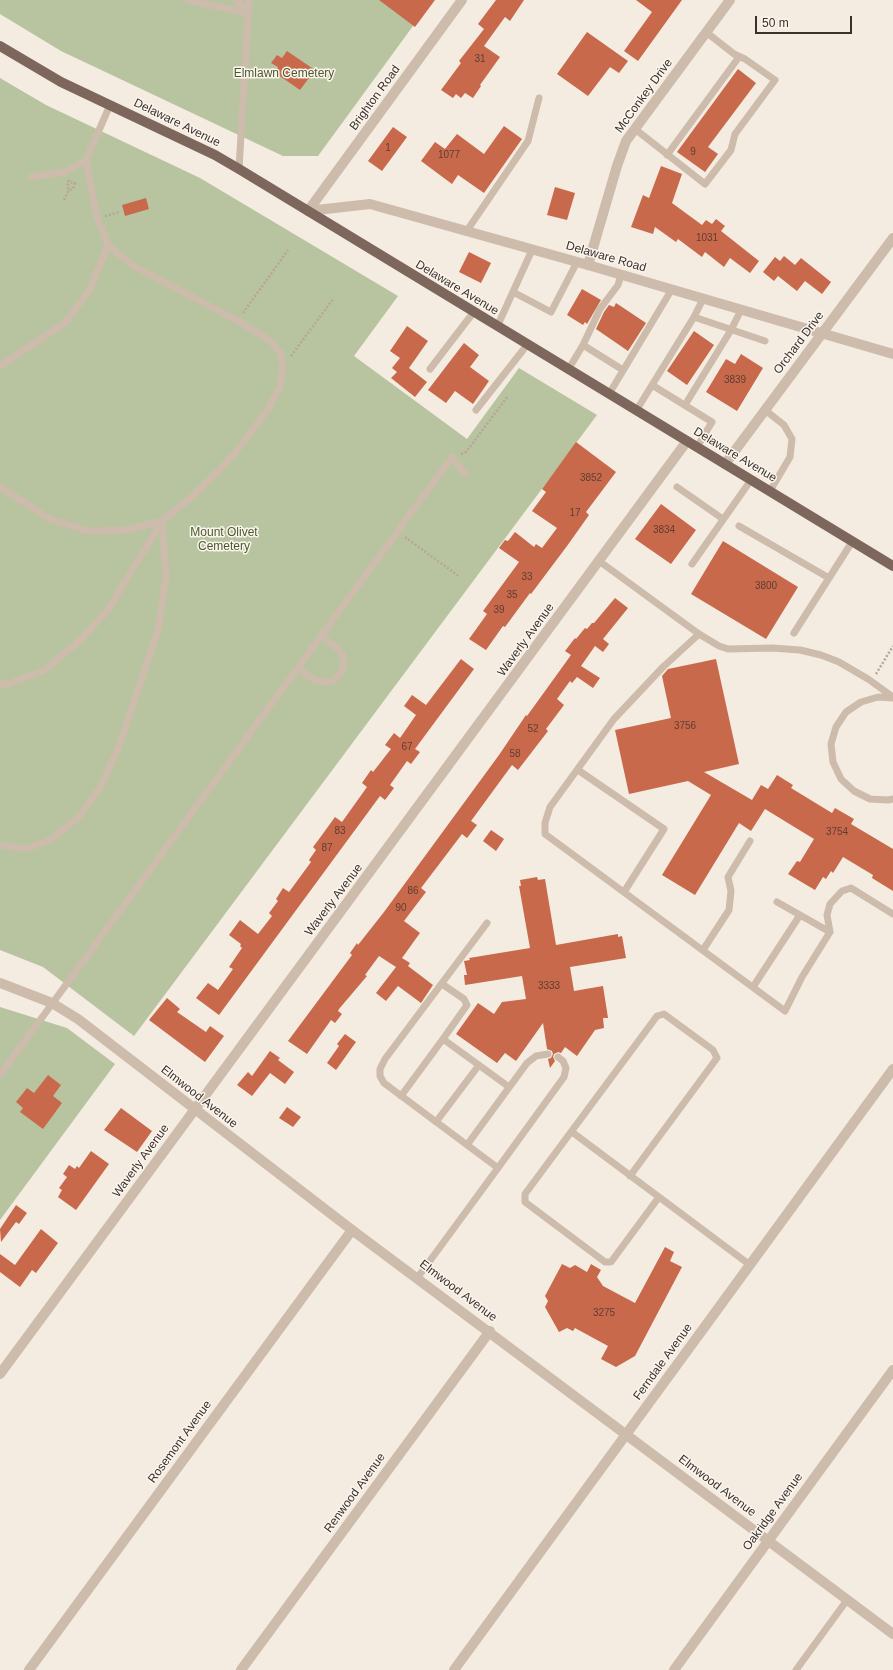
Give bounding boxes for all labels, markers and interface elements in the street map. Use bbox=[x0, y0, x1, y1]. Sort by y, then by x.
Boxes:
scale bar bbox=[757, 8, 854, 34]
text: 50 m bbox=[762, 16, 789, 30]
house number: 31 bbox=[474, 53, 486, 65]
street label: McConkey Drive bbox=[612, 56, 676, 136]
street label: Brighton Road bbox=[347, 63, 403, 133]
park label: Elmlawn Cemetery bbox=[234, 67, 334, 81]
street label: Delaware Avenue bbox=[131, 96, 223, 150]
house number: 1 bbox=[385, 142, 391, 154]
house number: 9 bbox=[690, 146, 696, 158]
house number: 1077 bbox=[438, 149, 460, 161]
house number: 1031 bbox=[696, 232, 718, 244]
street label: Delaware Road bbox=[564, 239, 648, 275]
street label: Delaware Avenue bbox=[413, 257, 501, 319]
street label: Orchard Drive bbox=[771, 309, 827, 377]
house number: 3839 bbox=[724, 374, 746, 386]
street label: Delaware Avenue bbox=[691, 424, 779, 486]
house number: 3852 bbox=[580, 472, 602, 484]
house number: 17 bbox=[569, 507, 581, 519]
house number: 3834 bbox=[653, 524, 675, 536]
park label: Mount Olivet Cemetery bbox=[190, 526, 258, 554]
house number: 33 bbox=[521, 571, 533, 583]
house number: 3800 bbox=[755, 580, 777, 592]
house number: 35 bbox=[506, 589, 518, 601]
street label: Waverly Avenue bbox=[495, 601, 557, 679]
house number: 39 bbox=[493, 604, 505, 616]
house number: 3756 bbox=[674, 720, 696, 732]
house number: 52 bbox=[527, 723, 539, 735]
house number: 67 bbox=[401, 741, 413, 753]
house number: 58 bbox=[509, 748, 521, 760]
house number: 83 bbox=[334, 825, 346, 837]
house number: 3754 bbox=[826, 826, 848, 838]
house number: 87 bbox=[321, 842, 333, 854]
street label: Waverly Avenue bbox=[302, 861, 366, 939]
house number: 86 bbox=[407, 885, 419, 897]
house number: 90 bbox=[395, 902, 407, 914]
house number: 3333 bbox=[538, 980, 560, 992]
street label: Elmwood Avenue bbox=[158, 1063, 240, 1131]
street label: Waverly Avenue bbox=[110, 1122, 172, 1200]
street label: Elmwood Avenue bbox=[416, 1257, 500, 1325]
house number: 3275 bbox=[593, 1307, 615, 1319]
street label: Ferndale Avenue bbox=[630, 1321, 696, 1403]
street label: Rosemont Avenue bbox=[145, 1398, 215, 1486]
street label: Renwood Avenue bbox=[321, 1451, 389, 1535]
street label: Elmwood Avenue bbox=[675, 1452, 759, 1520]
street label: Oakridge Avenue bbox=[740, 1470, 806, 1554]

